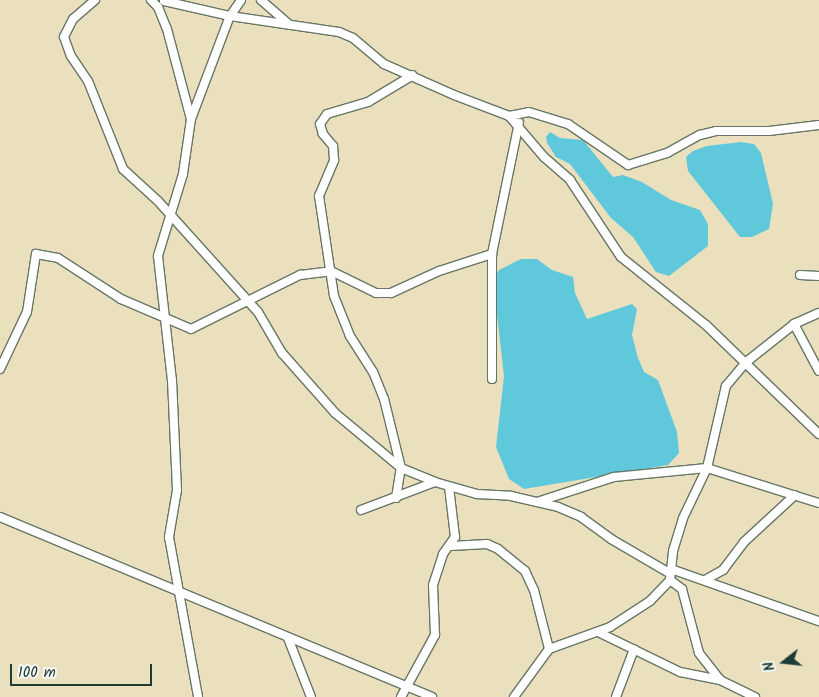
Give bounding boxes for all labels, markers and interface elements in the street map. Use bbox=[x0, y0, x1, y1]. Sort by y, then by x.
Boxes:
north arrow bbox=[759, 637, 809, 687]
scale bar bbox=[12, 654, 155, 686]
text: N bbox=[758, 659, 781, 673]
text: 100 m bbox=[18, 661, 56, 685]

